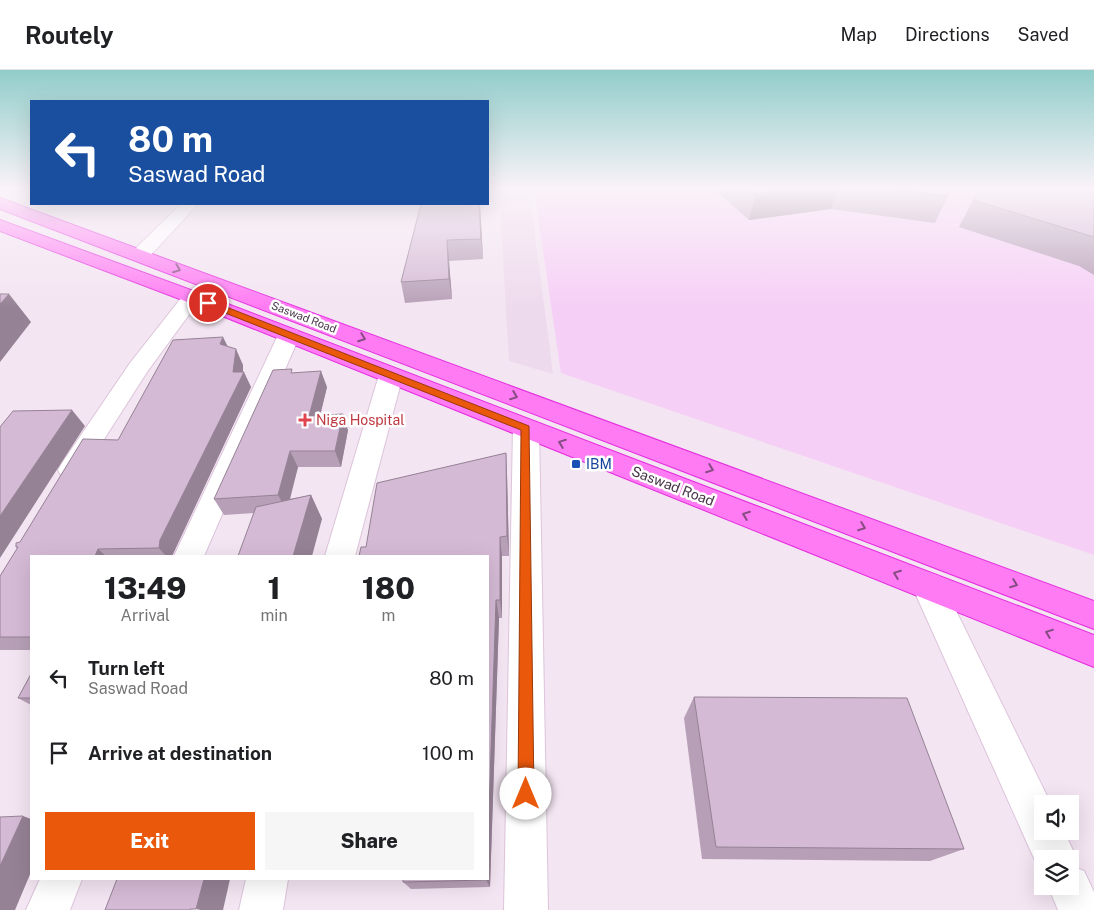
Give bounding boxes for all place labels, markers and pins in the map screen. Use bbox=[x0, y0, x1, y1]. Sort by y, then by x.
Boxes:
pin bbox=[187, 282, 229, 324]
place label: Niga Hospital bbox=[316, 412, 404, 428]
marker: Niga Hospital bbox=[298, 413, 312, 427]
place label: IBM bbox=[586, 456, 612, 472]
marker: IBM bbox=[570, 458, 582, 470]

